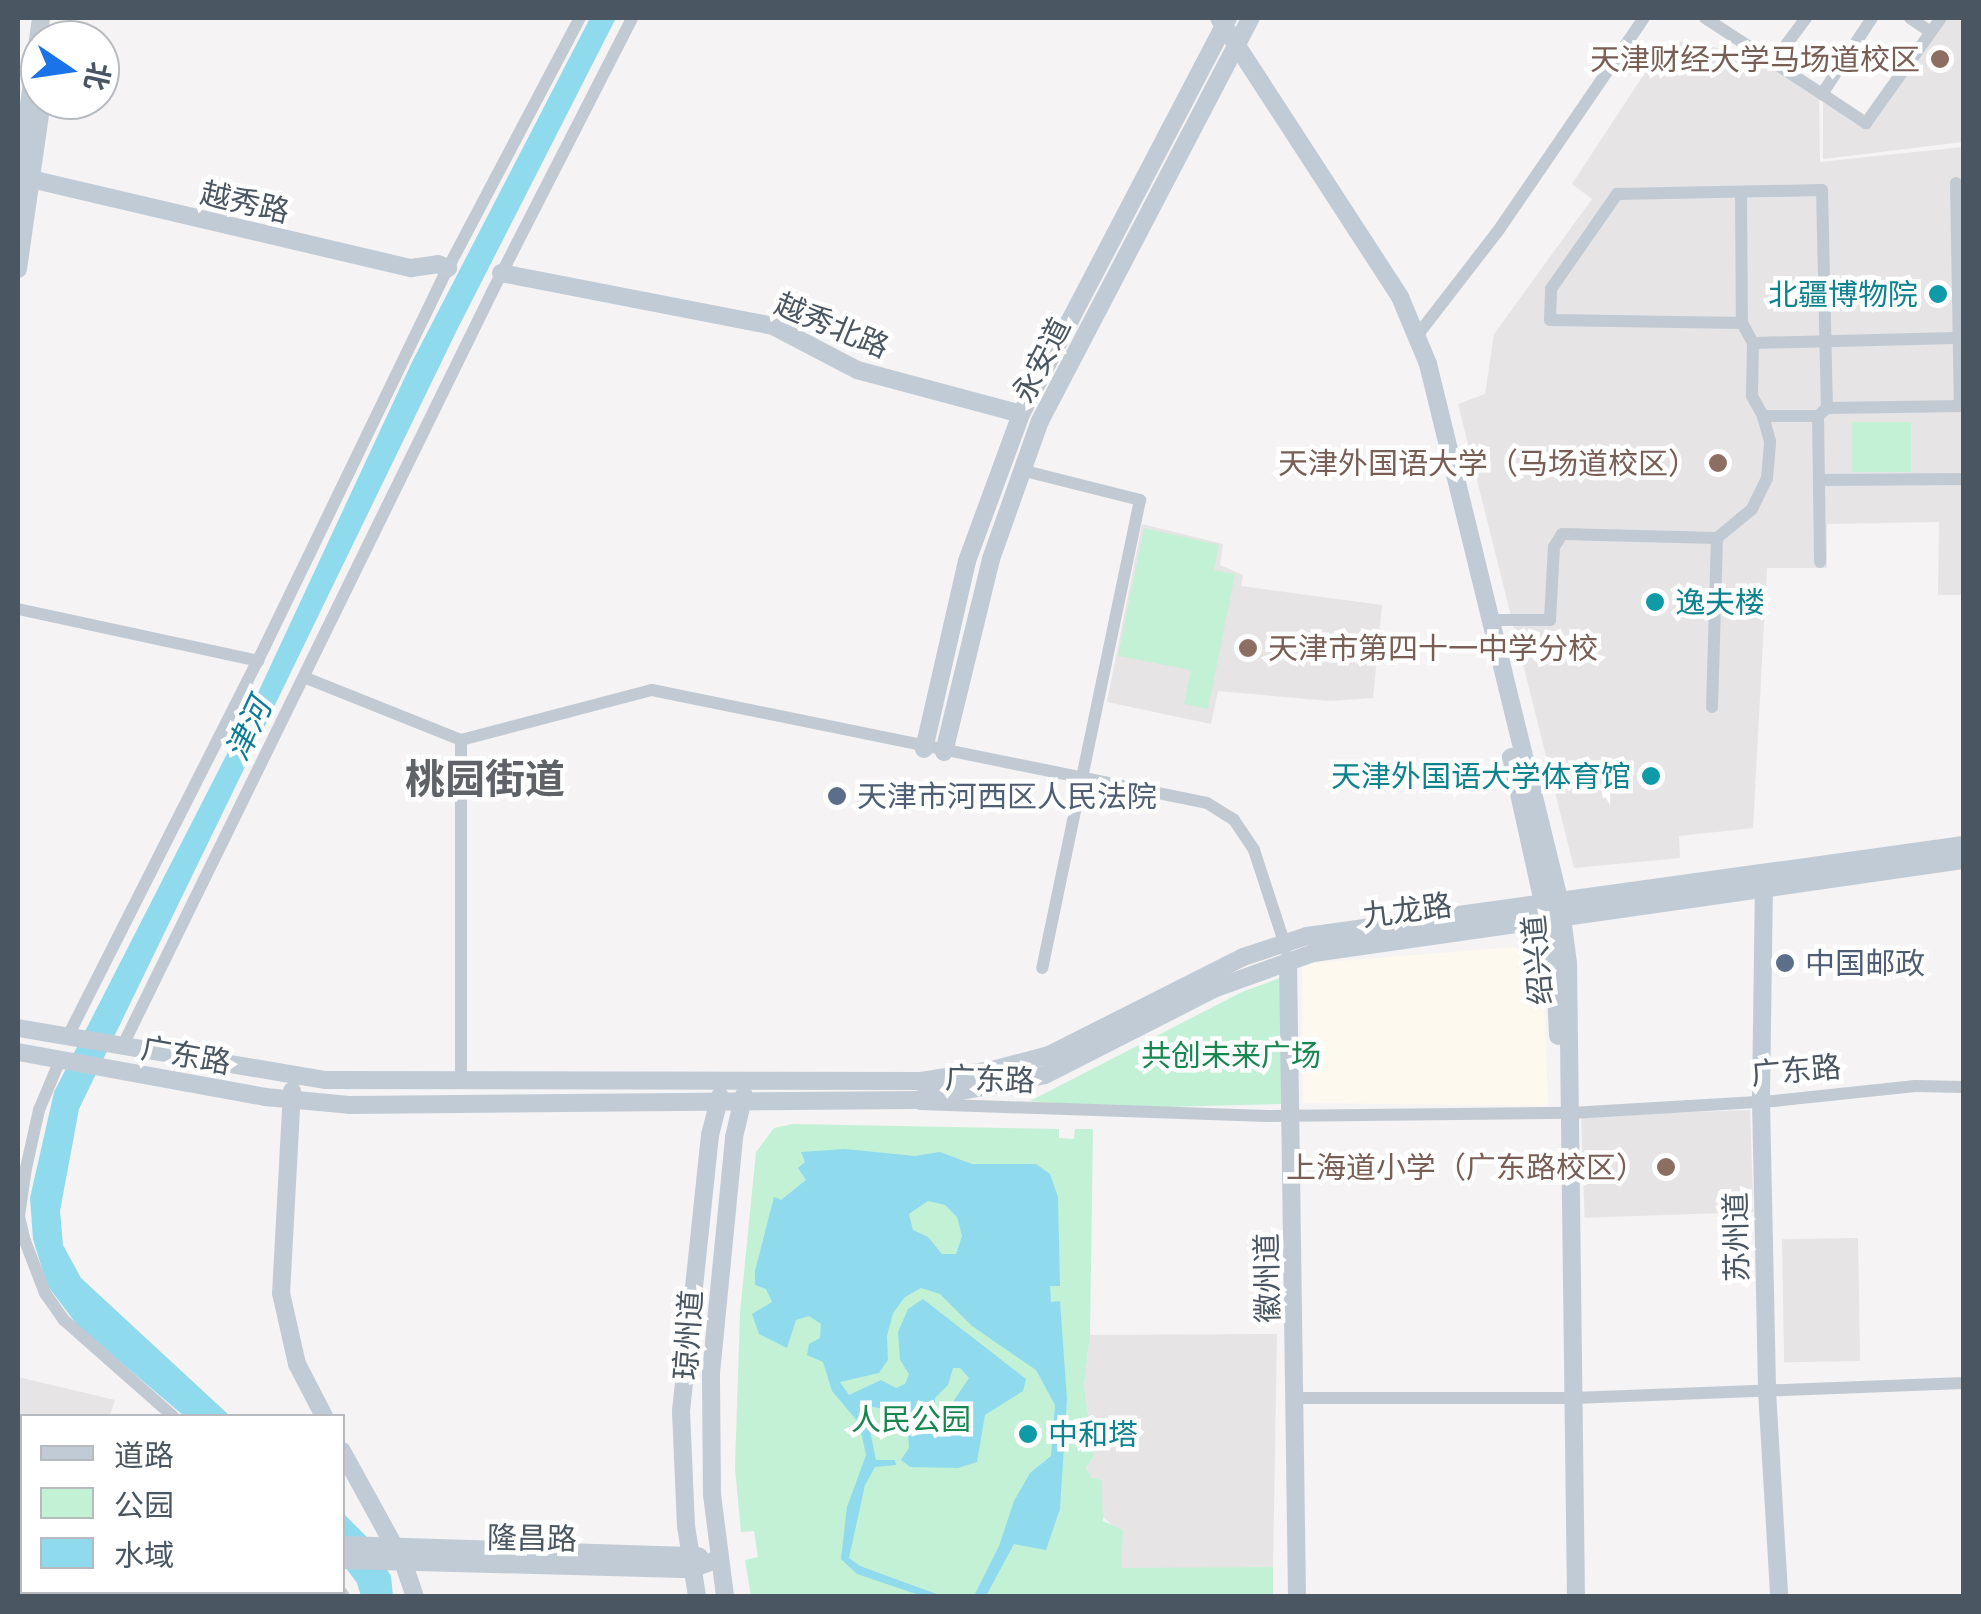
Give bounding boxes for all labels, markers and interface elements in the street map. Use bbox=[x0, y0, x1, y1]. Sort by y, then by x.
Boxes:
north arrow bbox=[20, 20, 120, 120]
place label: 天津财经大学马场道校区 bbox=[1590, 41, 1920, 77]
marker: 天津财经大学马场道校区 bbox=[1929, 48, 1951, 70]
text: 北 bbox=[78, 59, 118, 94]
street label: 越秀路 bbox=[197, 174, 293, 230]
place label: 北疆博物院 bbox=[1768, 276, 1918, 312]
marker: 北疆博物院 bbox=[1927, 283, 1949, 305]
street label: 越秀北路 bbox=[770, 285, 894, 365]
street label: 永安道 bbox=[1005, 312, 1077, 408]
place label: 天津外国语大学（马场道校区） bbox=[1278, 445, 1698, 481]
marker: 天津外国语大学（马场道校区） bbox=[1707, 452, 1729, 474]
place label: 逸夫楼 bbox=[1675, 584, 1765, 620]
marker: 逸夫楼 bbox=[1644, 591, 1666, 613]
place label: 天津市第四十一中学分校 bbox=[1268, 630, 1598, 666]
marker: 天津市第四十一中学分校 bbox=[1237, 637, 1259, 659]
water label: 津河 bbox=[217, 692, 279, 766]
district label: 桃园街道 bbox=[405, 754, 565, 802]
place label: 天津外国语大学体育馆 bbox=[1331, 758, 1631, 794]
marker: 天津外国语大学体育馆 bbox=[1640, 765, 1662, 787]
place label: 天津市河西区人民法院 bbox=[857, 778, 1157, 814]
marker: 天津市河西区人民法院 bbox=[826, 785, 848, 807]
street label: 九龙路 bbox=[1360, 887, 1454, 933]
street label: 绍兴道 bbox=[1515, 914, 1559, 1006]
place label: 中国邮政 bbox=[1805, 945, 1925, 981]
marker: 中国邮政 bbox=[1774, 952, 1796, 974]
street label: 广东路 bbox=[139, 1029, 233, 1081]
park label: 共创未来广场 bbox=[1141, 1037, 1321, 1073]
street label: 广东路 bbox=[1750, 1048, 1842, 1092]
street label: 广东路 bbox=[944, 1059, 1036, 1099]
place label: 上海道小学（广东路校区） bbox=[1286, 1149, 1646, 1185]
marker: 上海道小学（广东路校区） bbox=[1655, 1156, 1677, 1178]
street label: 苏州道 bbox=[1717, 1192, 1755, 1282]
street label: 徽州道 bbox=[1248, 1233, 1286, 1323]
street label: 琼州道 bbox=[667, 1289, 709, 1381]
park label: 人民公园 bbox=[851, 1401, 971, 1437]
legend bbox=[20, 1414, 345, 1594]
place label: 中和塔 bbox=[1048, 1416, 1138, 1452]
marker: 中和塔 bbox=[1017, 1423, 1039, 1445]
text: 道路 bbox=[114, 1436, 174, 1474]
text: 公园 bbox=[114, 1486, 174, 1524]
street label: 隆昌路 bbox=[487, 1519, 577, 1557]
text: 水域 bbox=[114, 1536, 174, 1574]

